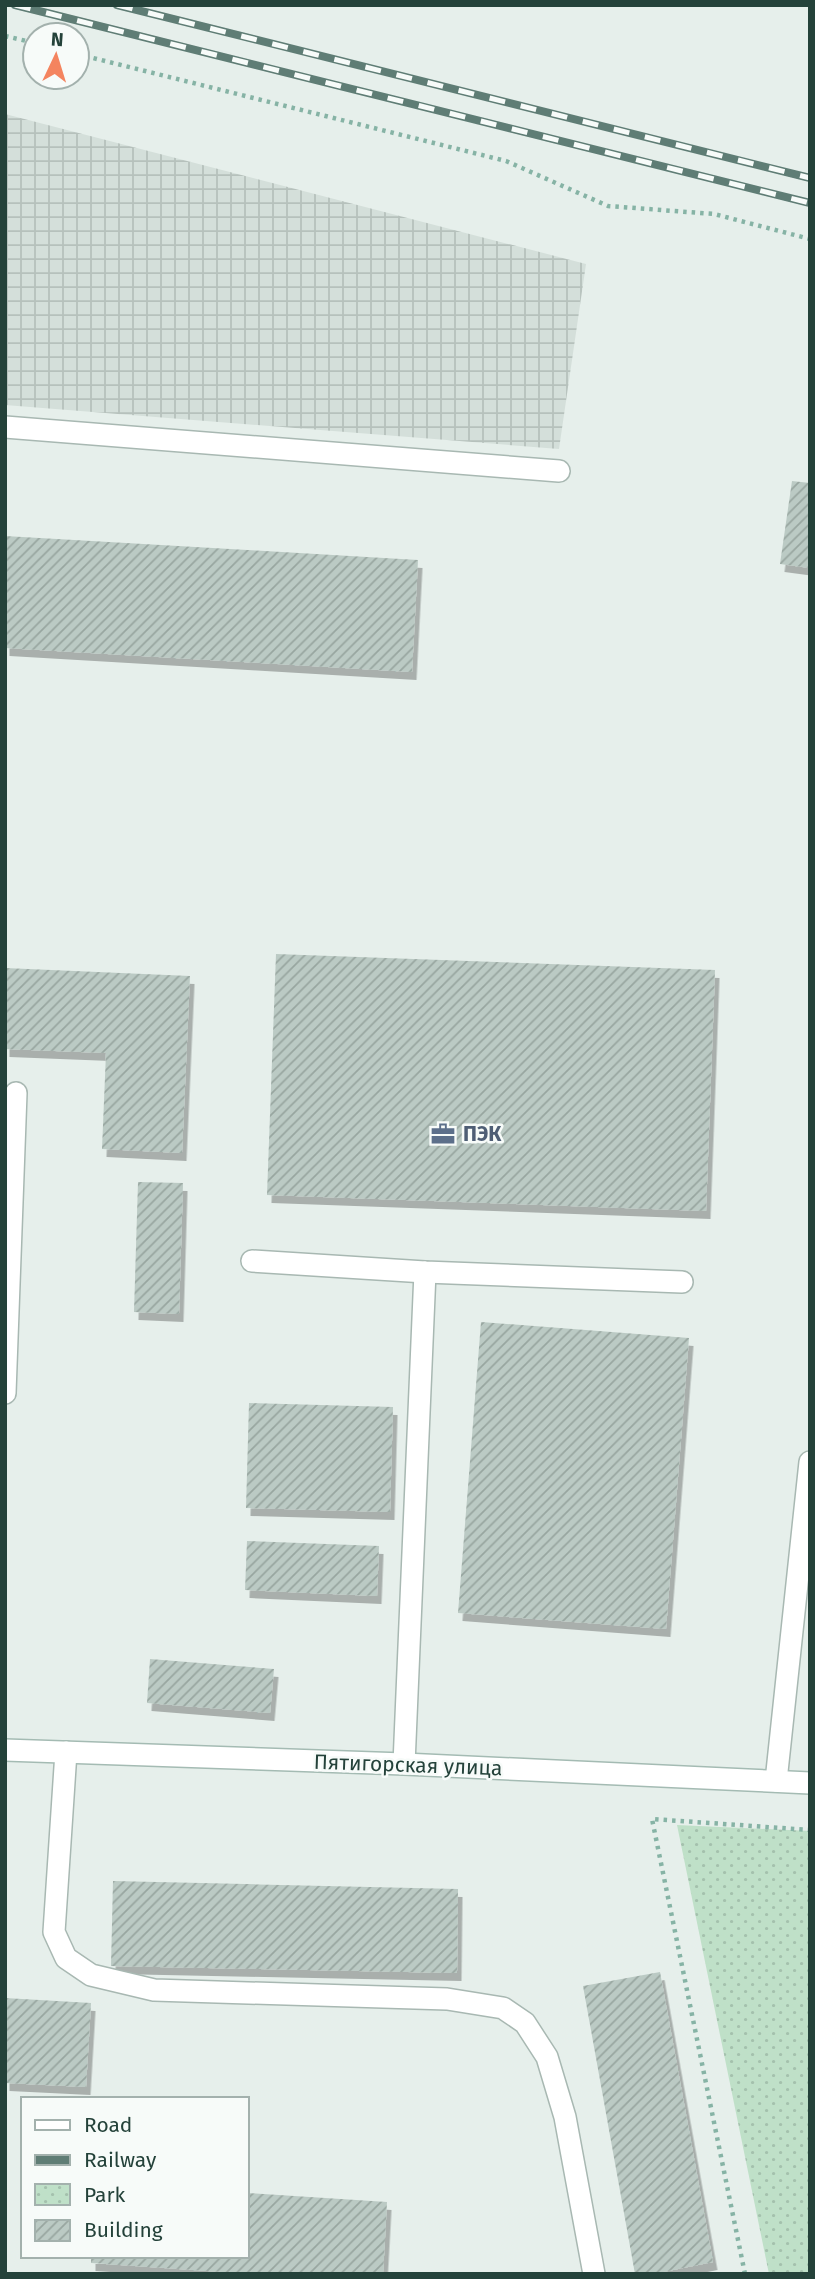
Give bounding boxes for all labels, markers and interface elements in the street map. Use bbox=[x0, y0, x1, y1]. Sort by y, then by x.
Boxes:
north arrow bbox=[21, 21, 91, 91]
text: N bbox=[50, 28, 64, 51]
office icon: ПЭК bbox=[429, 1120, 457, 1148]
place label: ПЭК bbox=[463, 1121, 502, 1147]
street label: Пятигорская улица bbox=[313, 1749, 503, 1781]
legend bbox=[21, 2097, 248, 2258]
text: Road bbox=[84, 2112, 132, 2138]
text: Railway bbox=[84, 2147, 157, 2173]
text: Park bbox=[84, 2182, 126, 2208]
text: Building bbox=[84, 2217, 163, 2243]

